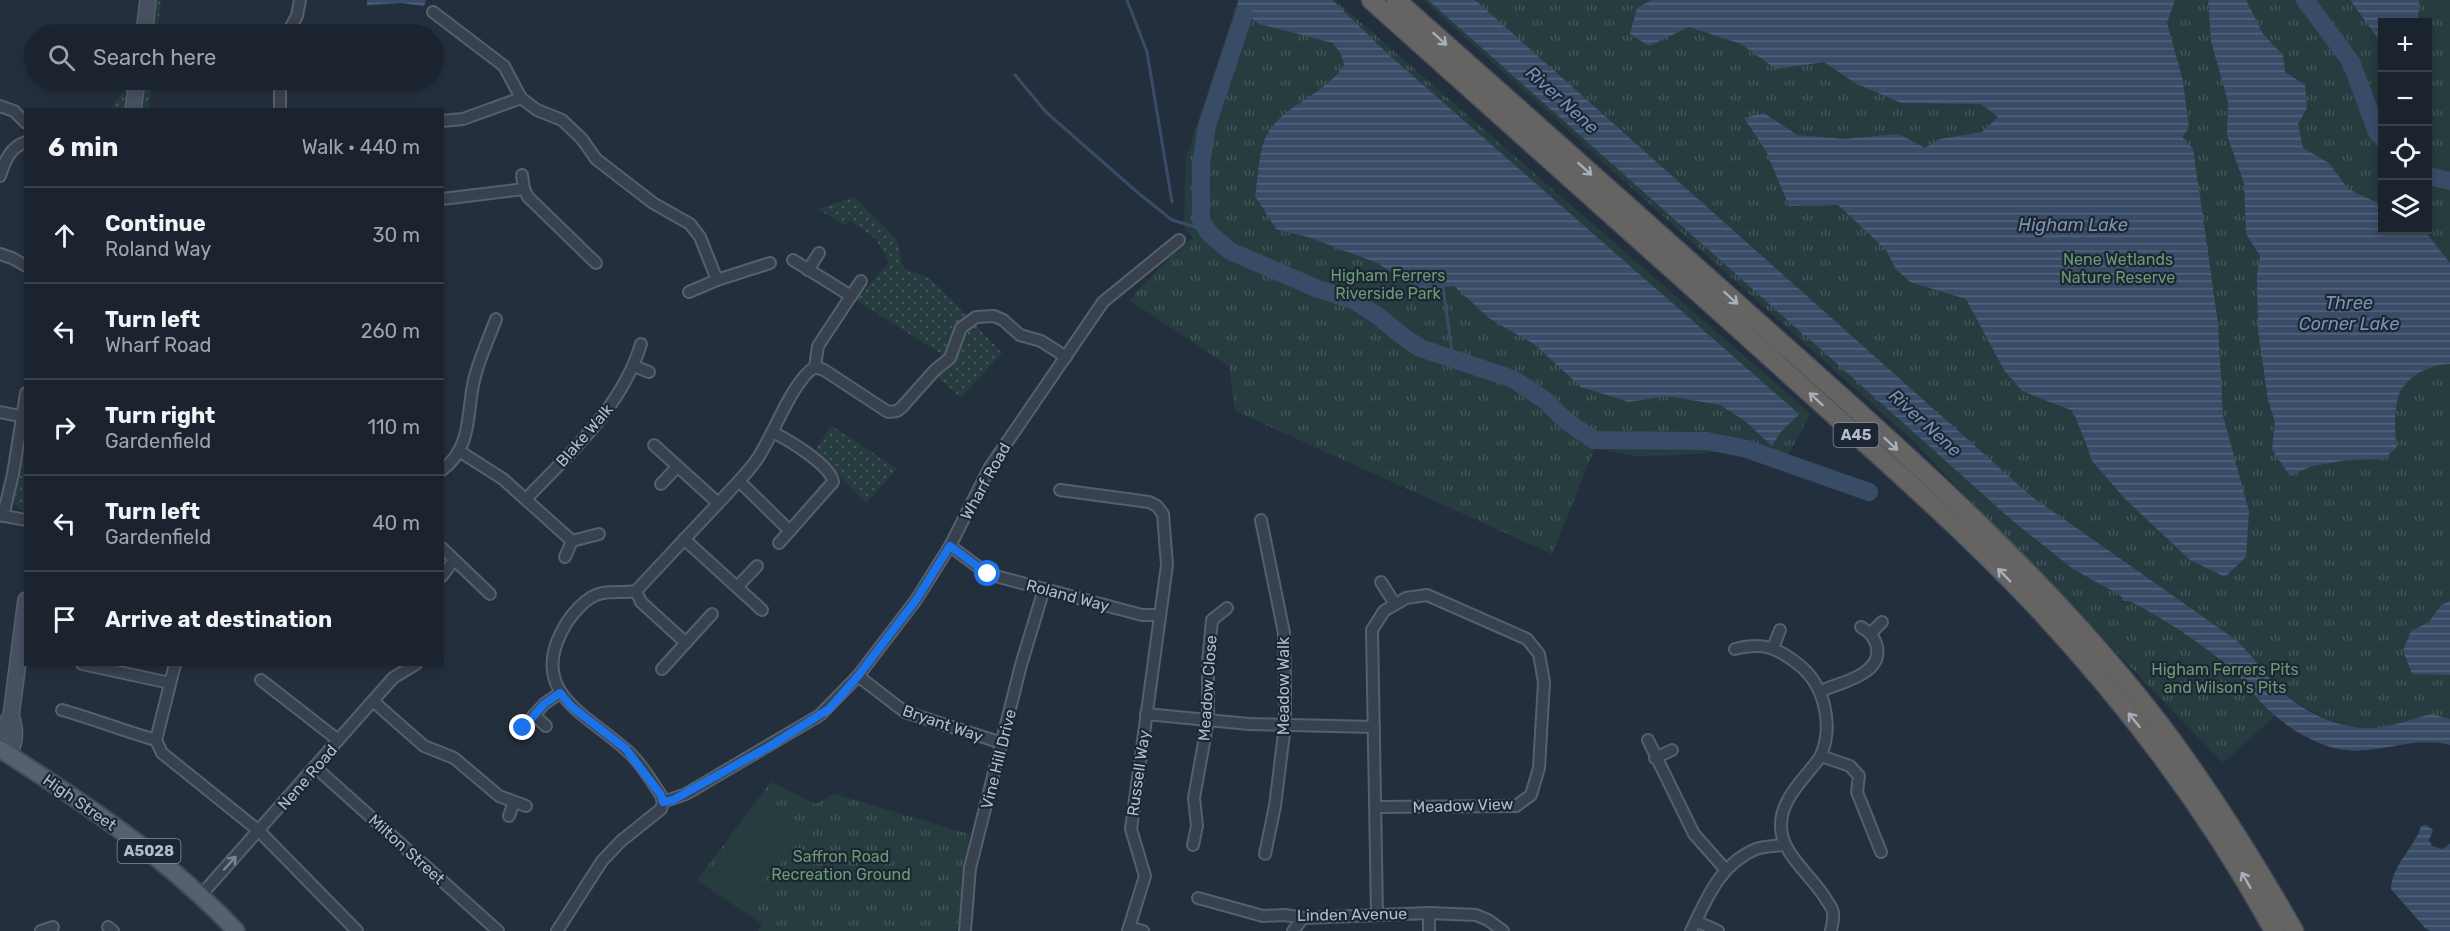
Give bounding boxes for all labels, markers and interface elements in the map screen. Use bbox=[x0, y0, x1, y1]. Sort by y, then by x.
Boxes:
map controls bbox=[2378, 18, 2432, 234]
button: + bbox=[2378, 18, 2432, 72]
search box bbox=[24, 24, 444, 90]
one-way arrow bbox=[1432, 32, 1447, 46]
icon: search bbox=[45, 41, 78, 74]
text: Search here bbox=[93, 44, 216, 71]
water label: River Nene bbox=[1521, 62, 1603, 138]
button: − bbox=[2378, 72, 2432, 126]
button: locate bbox=[2378, 126, 2432, 180]
text: 6 min bbox=[48, 132, 118, 163]
text: Walk · 440 m bbox=[302, 135, 420, 159]
one-way arrow bbox=[1578, 162, 1593, 176]
button: layers bbox=[2378, 180, 2432, 234]
text: Continue bbox=[105, 210, 206, 237]
water label: Higham Lake bbox=[2018, 214, 2128, 236]
icon: ahead bbox=[48, 219, 81, 252]
text: 30 m bbox=[373, 223, 420, 247]
text: Roland Way bbox=[105, 237, 211, 261]
park label: Nene Wetlands Nature Reserve bbox=[2061, 250, 2175, 287]
park label: Higham Ferrers Riverside Park bbox=[1331, 266, 1445, 303]
one-way arrow bbox=[1724, 291, 1739, 305]
water label: Three Corner Lake bbox=[2299, 292, 2399, 335]
text: Turn left bbox=[105, 306, 200, 333]
icon: left bbox=[48, 315, 81, 348]
text: 260 m bbox=[361, 319, 420, 343]
text: Wharf Road bbox=[105, 333, 211, 357]
water label: River Nene bbox=[1884, 385, 1966, 461]
one-way arrow bbox=[1808, 392, 1823, 406]
street label: Blake Walk bbox=[552, 399, 617, 471]
text: Turn right bbox=[105, 402, 215, 429]
icon: right bbox=[48, 411, 81, 444]
text: 110 m bbox=[368, 415, 420, 439]
road number: A45 bbox=[1834, 423, 1878, 447]
text: Gardenfield bbox=[105, 429, 211, 453]
one-way arrow bbox=[1883, 436, 1898, 450]
street label: Wharf Road bbox=[956, 439, 1014, 523]
text: Turn left bbox=[105, 498, 200, 525]
icon: left bbox=[48, 507, 81, 540]
text: 40 m bbox=[372, 511, 420, 535]
text: Gardenfield bbox=[105, 525, 211, 549]
route start bbox=[974, 560, 1000, 586]
one-way arrow bbox=[1996, 568, 2011, 582]
street label: Roland Way bbox=[1024, 575, 1112, 616]
icon: arrive bbox=[48, 603, 81, 636]
text: Arrive at destination bbox=[105, 606, 332, 633]
street label: Meadow Close bbox=[1194, 634, 1221, 742]
street label: Meadow Walk bbox=[1274, 636, 1293, 735]
park label: Higham Ferrers Pits and Wilson's Pits bbox=[2151, 660, 2299, 697]
street label: Bryant Way bbox=[900, 701, 986, 746]
street label: Vine Hill Drive bbox=[977, 707, 1020, 811]
one-way arrow bbox=[2127, 713, 2141, 728]
route end bbox=[509, 714, 535, 740]
street label: Russell Way bbox=[1123, 729, 1154, 817]
street label: Nene Road bbox=[274, 741, 341, 814]
street label: High Street bbox=[40, 770, 120, 835]
street label: Meadow View bbox=[1412, 794, 1514, 817]
street label: Milton Street bbox=[365, 810, 449, 888]
road number: A5028 bbox=[118, 839, 180, 863]
park label: Saffron Road Recreation Ground bbox=[771, 847, 911, 884]
one-way arrow bbox=[223, 855, 238, 870]
one-way arrow bbox=[2239, 872, 2251, 889]
street label: Linden Avenue bbox=[1297, 904, 1407, 925]

